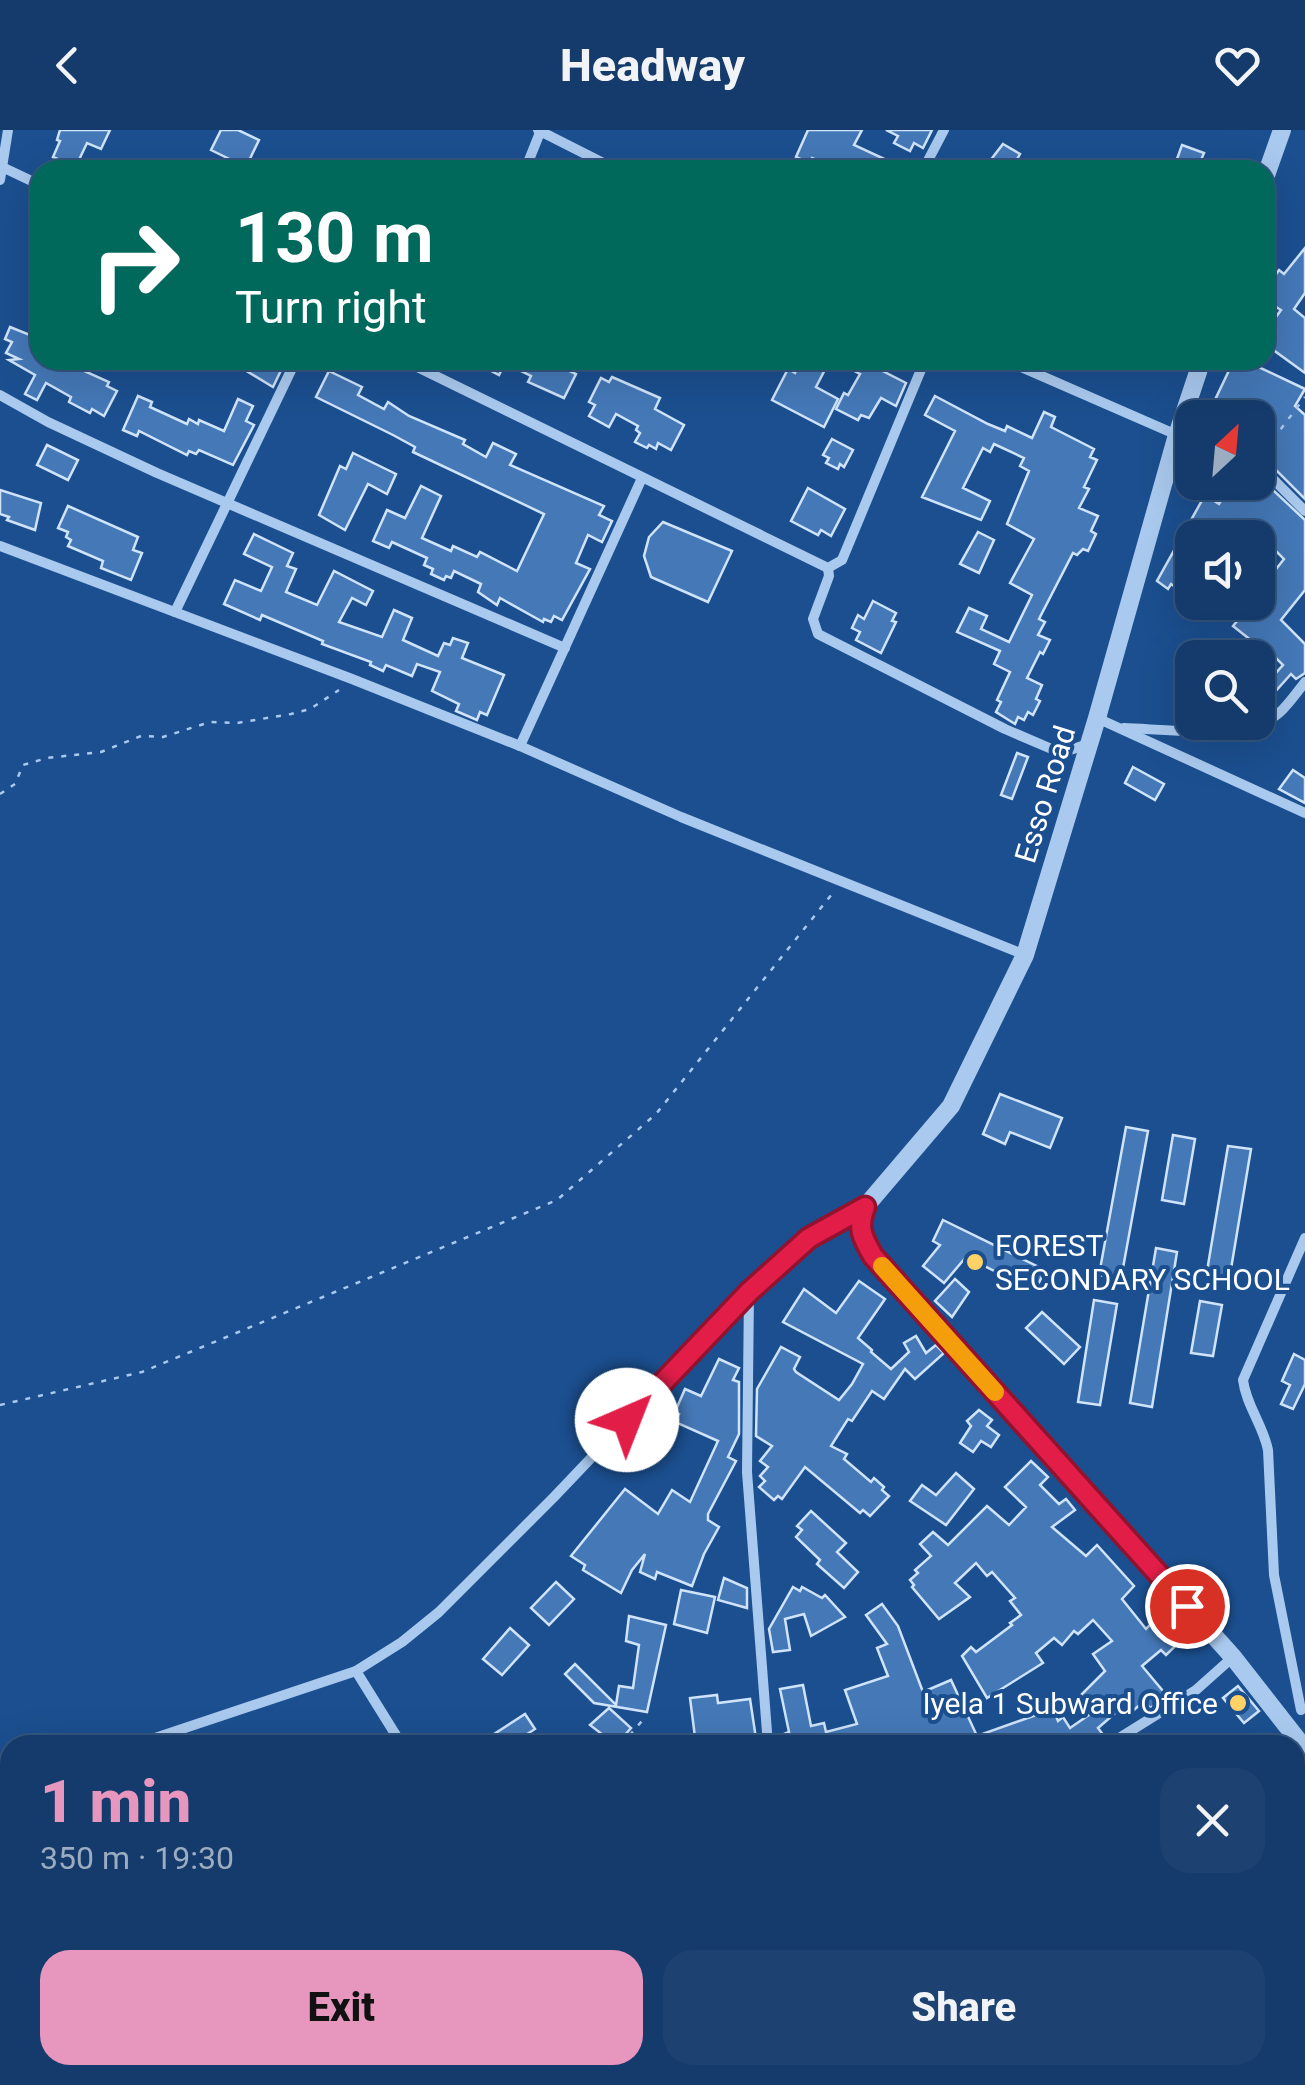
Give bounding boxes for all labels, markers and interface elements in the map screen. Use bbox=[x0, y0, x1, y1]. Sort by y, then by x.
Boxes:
icon: back bbox=[40, 38, 95, 93]
icon: heart bbox=[1210, 38, 1265, 93]
text: Headway bbox=[560, 39, 745, 92]
text: 130 m bbox=[235, 197, 434, 279]
icon: right bbox=[70, 200, 200, 330]
text: Turn right bbox=[235, 281, 427, 334]
north arrow bbox=[1175, 400, 1275, 500]
map controls bbox=[1175, 400, 1275, 740]
button: sound bbox=[1175, 520, 1275, 620]
button: search bbox=[1175, 640, 1275, 740]
street label: Esso Road bbox=[1008, 721, 1082, 867]
place label: FOREST SECONDARY SCHOOL bbox=[995, 1228, 1290, 1297]
marker: FOREST SECONDARY SCHOOL bbox=[964, 1251, 986, 1273]
position arrow bbox=[575, 1368, 679, 1472]
pin bbox=[1145, 1564, 1230, 1649]
icon: arrive bbox=[1160, 1579, 1215, 1634]
place label: Iyela 1 Subward Office bbox=[922, 1686, 1218, 1721]
marker: Iyela 1 Subward Office bbox=[1227, 1692, 1249, 1714]
text: 1 min bbox=[40, 1766, 191, 1837]
button: close bbox=[1160, 1768, 1265, 1873]
text: 350 m · 19:30 bbox=[40, 1839, 234, 1877]
button: Exit bbox=[40, 1950, 643, 2065]
button: Share bbox=[663, 1950, 1265, 2065]

